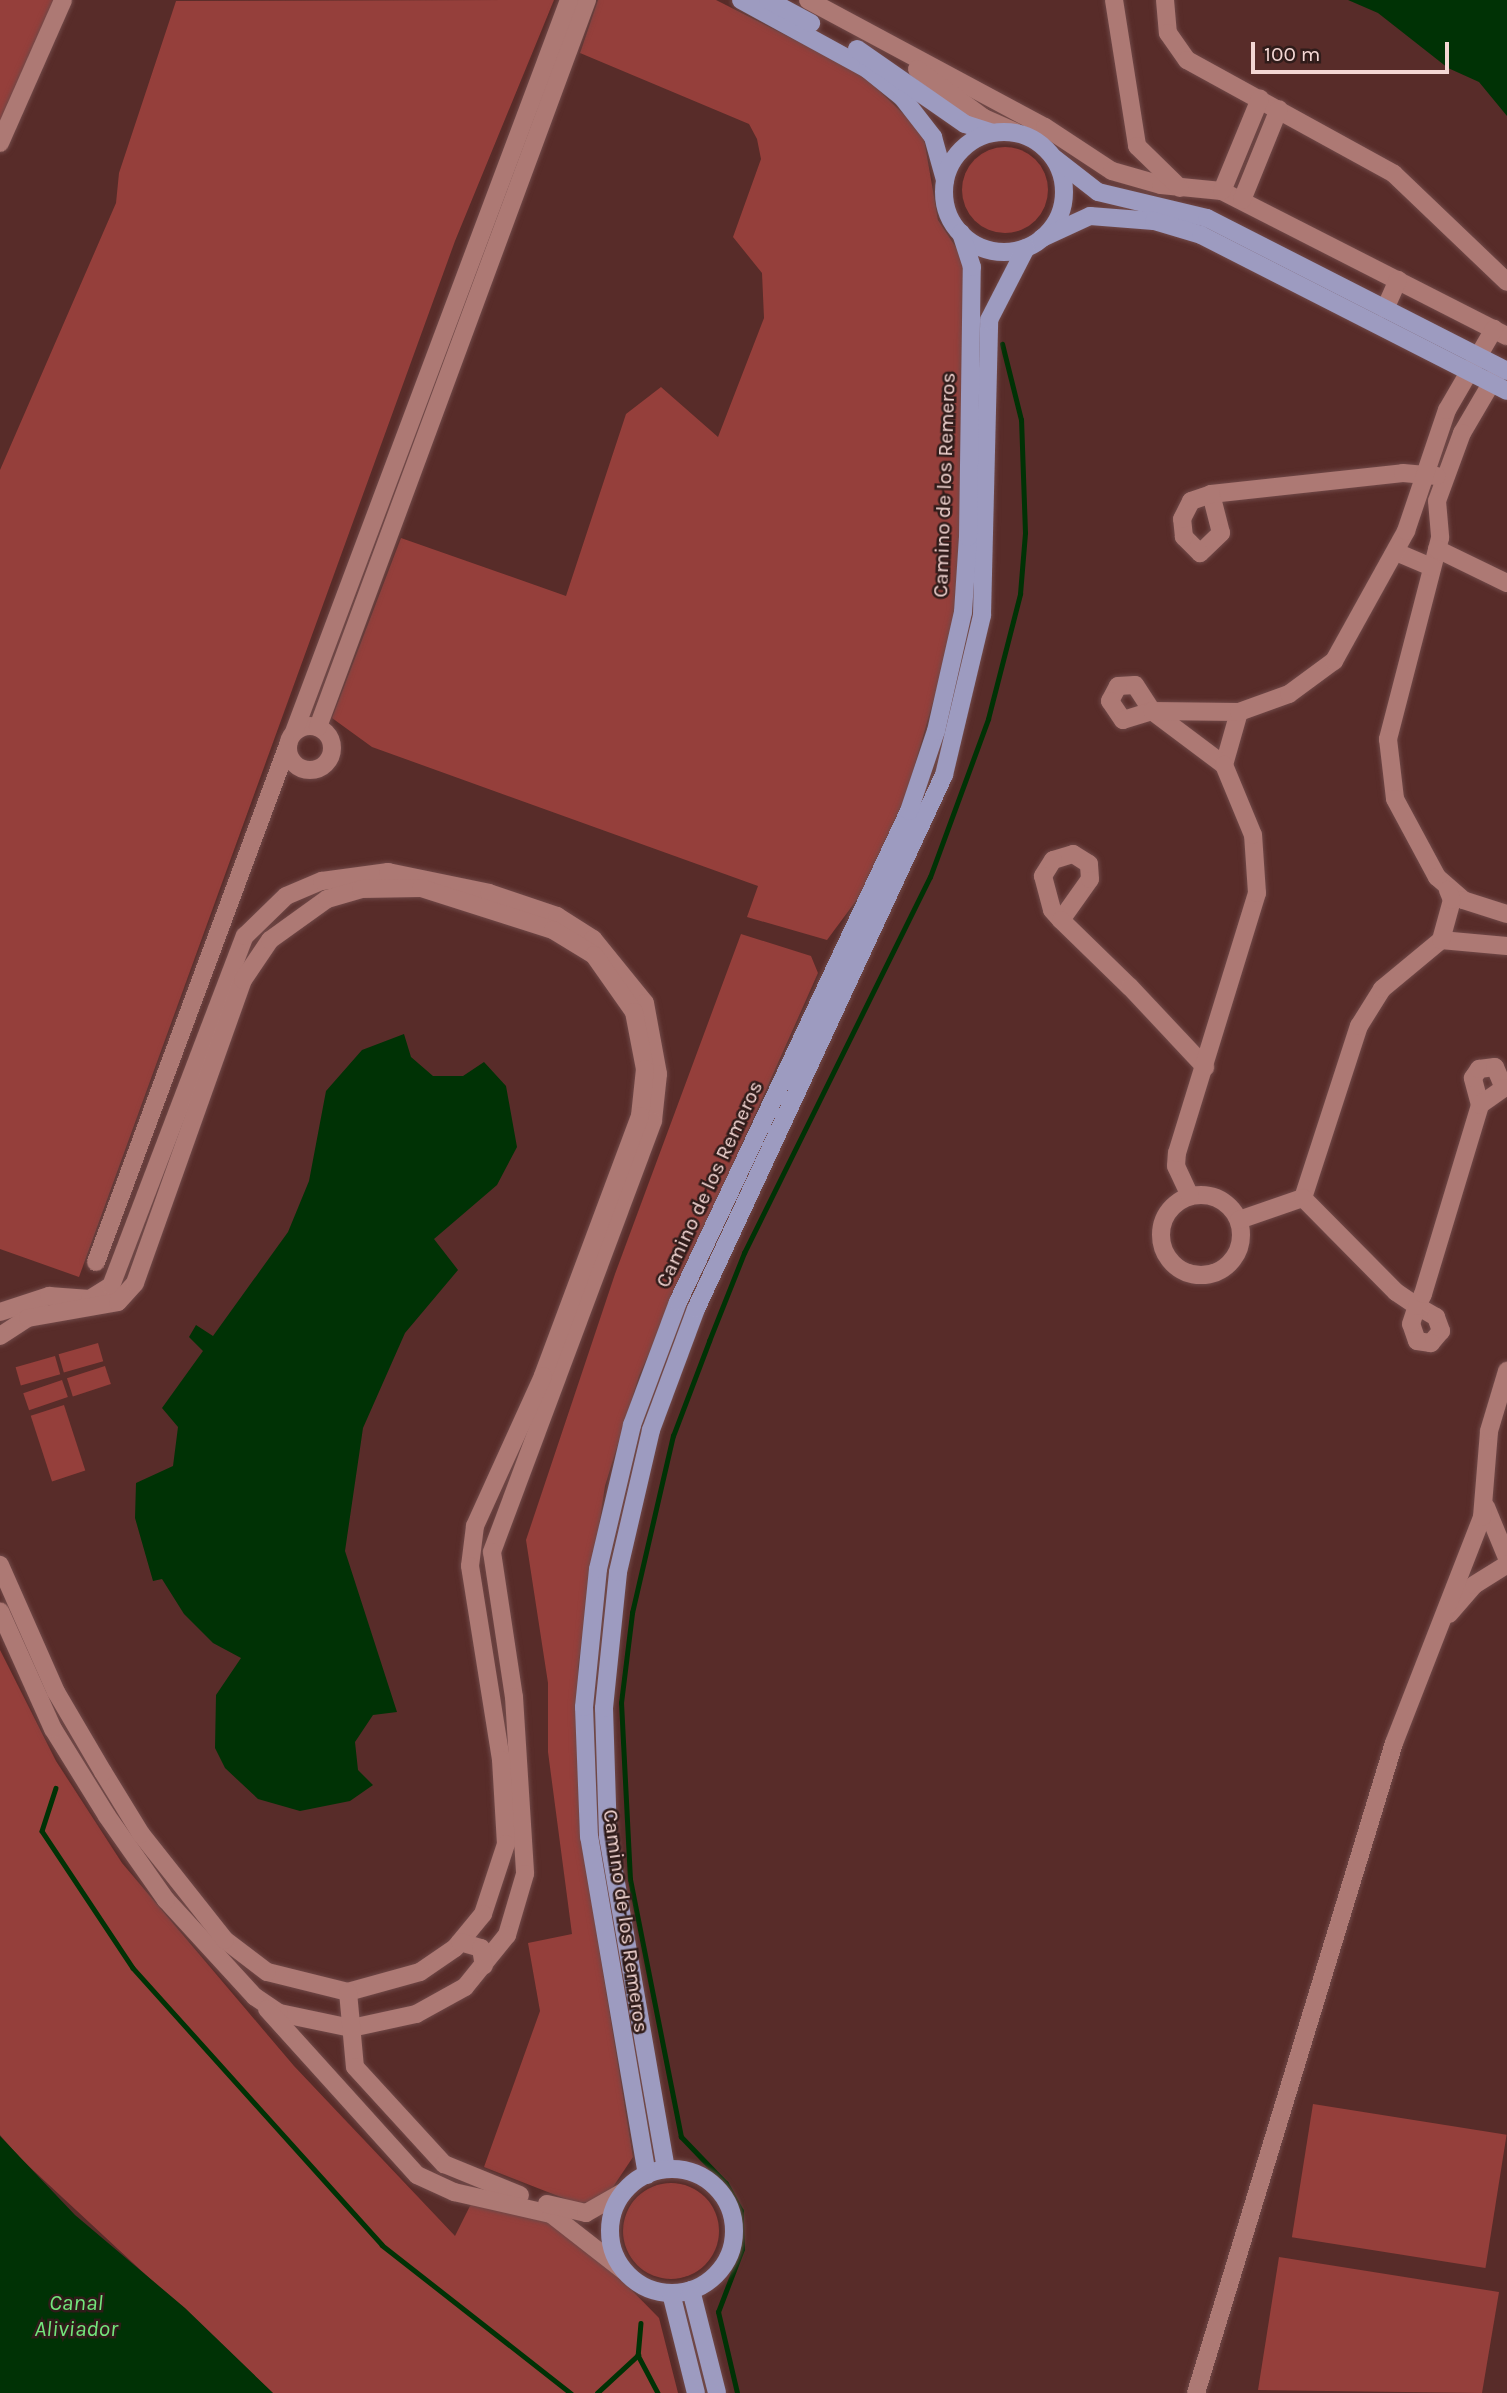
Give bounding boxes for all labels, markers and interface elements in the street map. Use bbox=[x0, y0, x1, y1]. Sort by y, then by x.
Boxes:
scale bar bbox=[1255, 28, 1453, 72]
text: 100 m bbox=[1264, 42, 1321, 66]
street label: Camino de los Remeros bbox=[927, 372, 961, 598]
street label: Camino de los Remeros bbox=[650, 1077, 768, 1291]
street label: Camino de los Remeros bbox=[598, 1808, 654, 2034]
water label: Canal Aliviador bbox=[34, 2289, 118, 2343]

